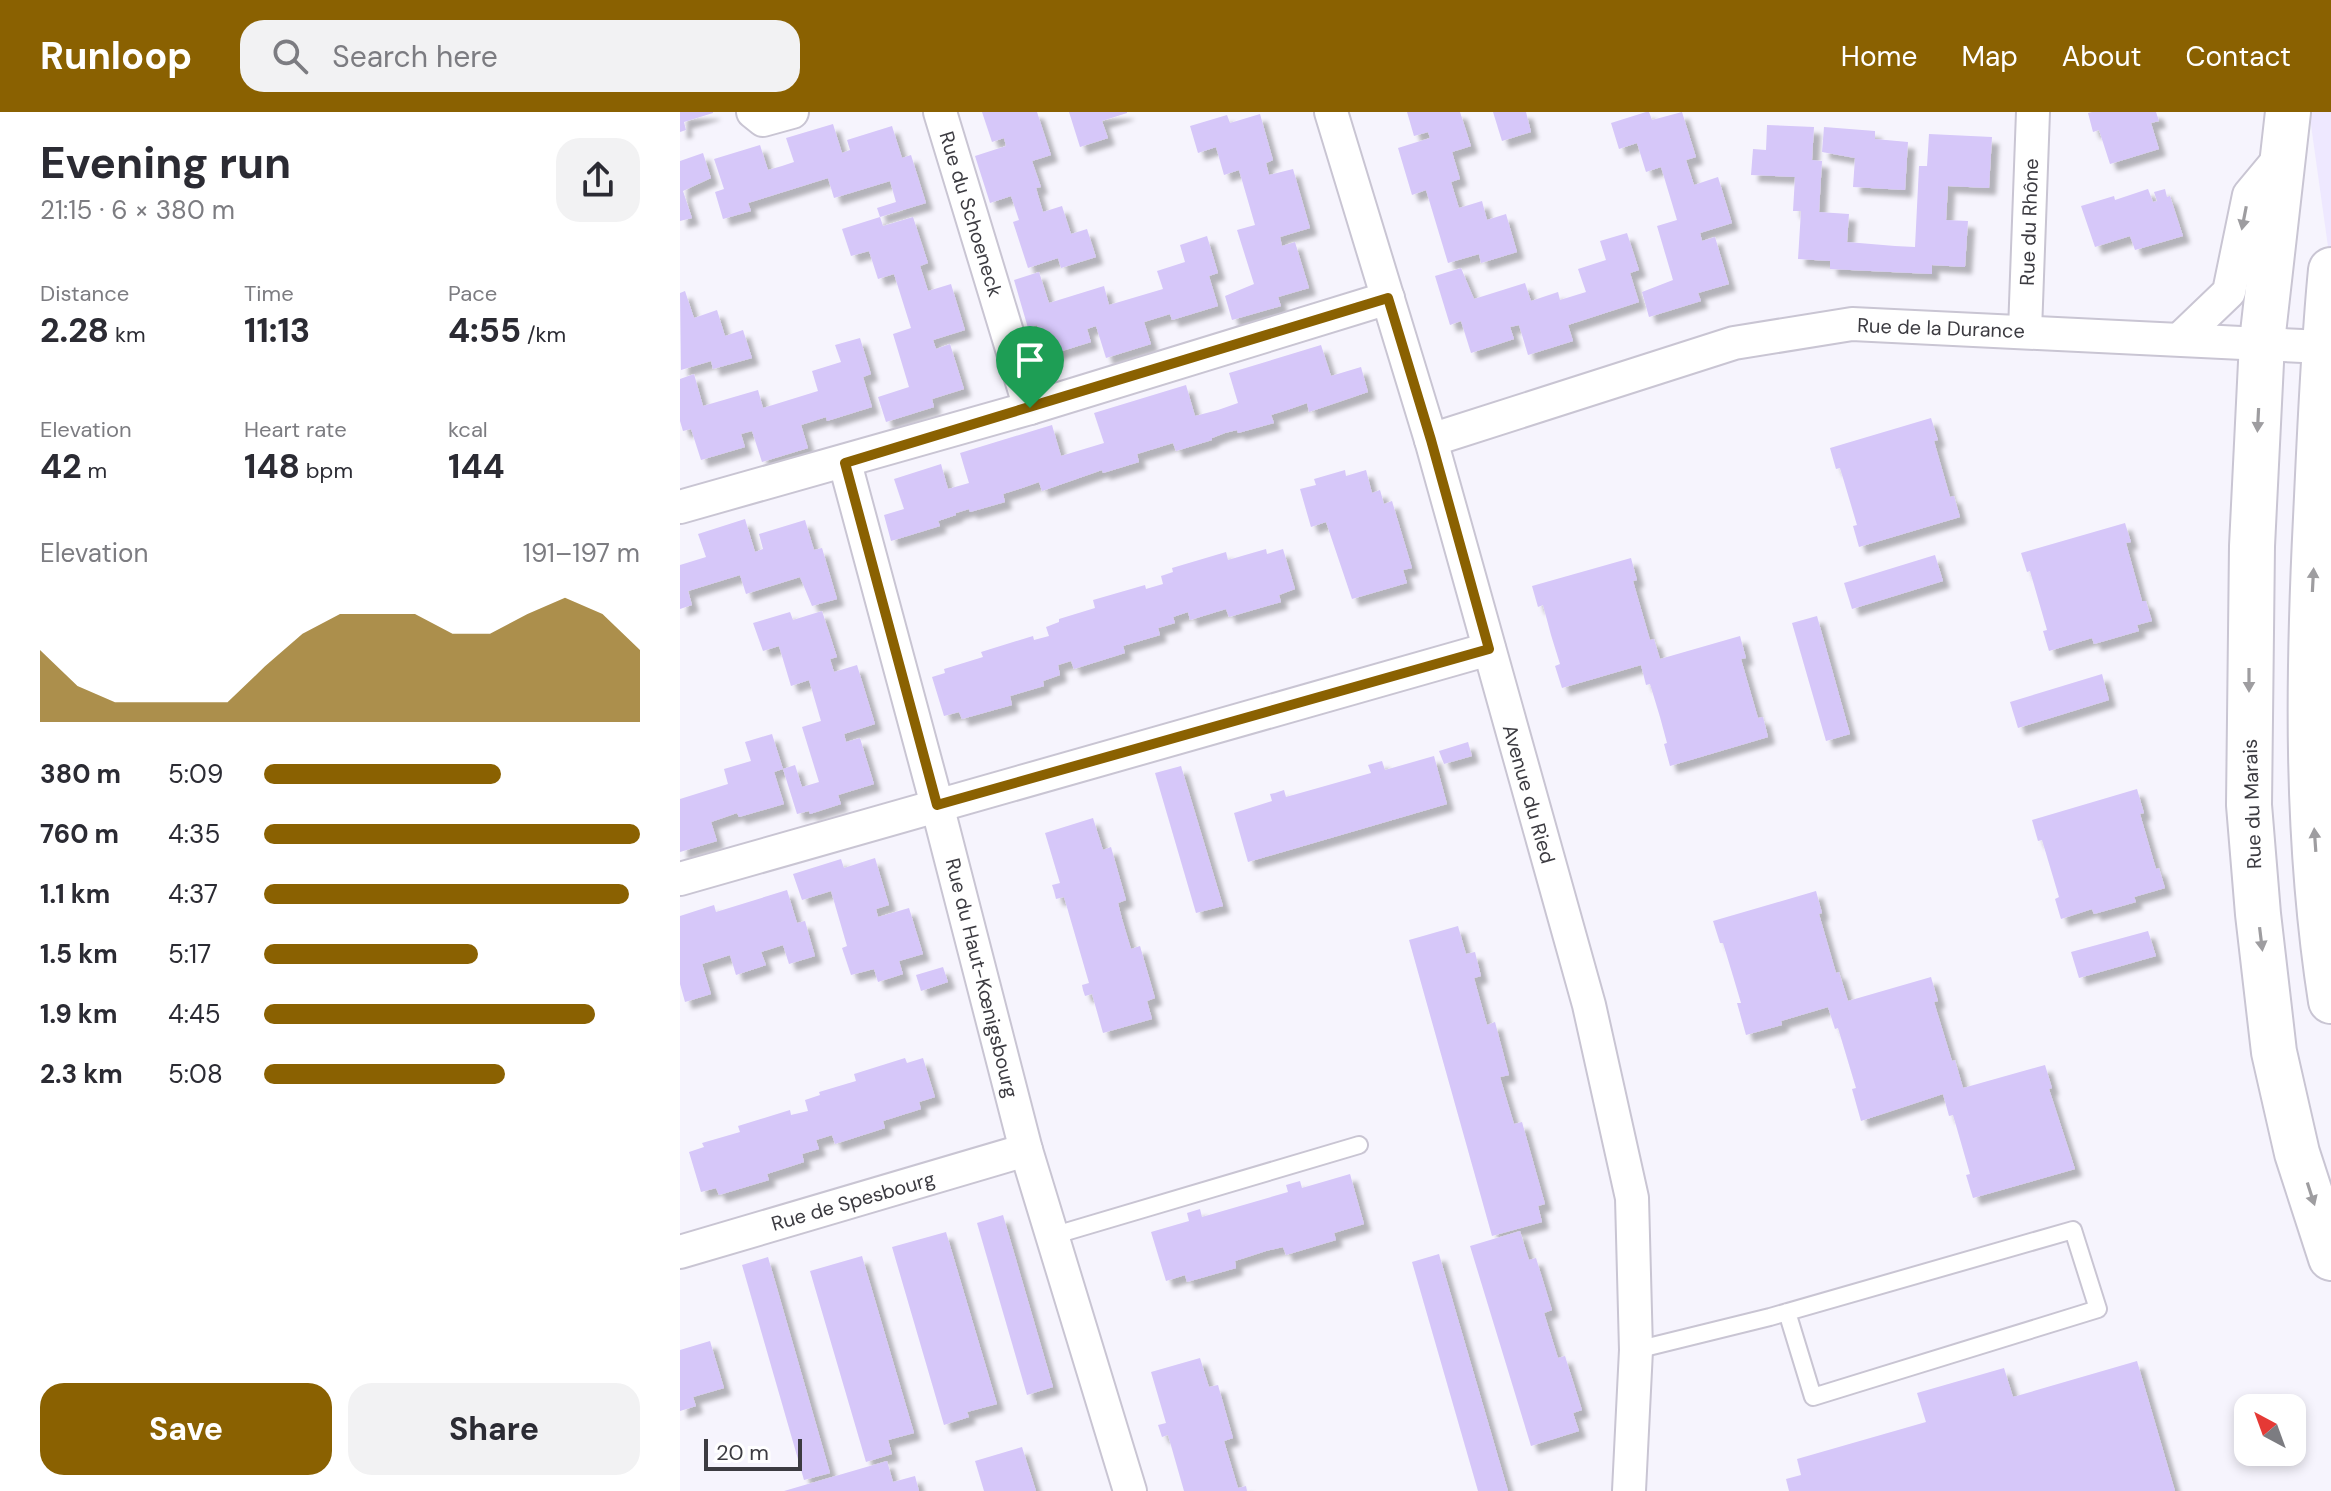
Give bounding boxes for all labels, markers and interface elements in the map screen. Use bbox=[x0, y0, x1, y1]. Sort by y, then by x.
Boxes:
search box bbox=[240, 20, 800, 92]
text: Runloop bbox=[40, 31, 192, 81]
icon: search bbox=[268, 34, 312, 78]
text: Search here bbox=[332, 37, 498, 76]
text: Home bbox=[1841, 38, 1917, 75]
text: Map bbox=[1961, 38, 2018, 75]
text: About bbox=[2062, 38, 2141, 75]
text: Contact bbox=[2185, 38, 2291, 75]
street label: Rue du Schoeneck bbox=[934, 128, 1008, 300]
text: Evening run bbox=[40, 134, 291, 192]
button: share bbox=[556, 138, 640, 222]
street label: Rue du Rhône bbox=[2014, 158, 2044, 286]
text: 21:15 · 6 × 380 m bbox=[40, 193, 235, 227]
one-way arrow bbox=[2238, 206, 2250, 231]
text: Distance bbox=[40, 279, 129, 308]
text: Time bbox=[244, 279, 294, 308]
text: Pace bbox=[448, 279, 497, 308]
text: 2.28 bbox=[40, 308, 109, 353]
text: 11:13 bbox=[244, 308, 310, 353]
text: 4:55 bbox=[448, 308, 521, 353]
street label: Rue de la Durance bbox=[1857, 312, 2025, 344]
text: km bbox=[109, 320, 146, 349]
text: /km bbox=[521, 320, 566, 349]
pin bbox=[996, 326, 1064, 408]
icon: arrive bbox=[1008, 338, 1052, 382]
one-way arrow bbox=[2251, 408, 2264, 433]
text: Elevation bbox=[40, 415, 132, 444]
text: Heart rate bbox=[244, 415, 347, 444]
text: kcal bbox=[448, 415, 488, 444]
text: 42 bbox=[40, 444, 82, 489]
text: 148 bbox=[244, 444, 300, 489]
text: 144 bbox=[448, 444, 505, 489]
text: m bbox=[82, 456, 107, 485]
text: bpm bbox=[300, 456, 353, 485]
text: Elevation bbox=[40, 536, 148, 570]
text: 191–197 m bbox=[523, 536, 640, 570]
one-way arrow bbox=[2306, 567, 2319, 592]
one-way arrow bbox=[2243, 668, 2255, 693]
street label: Avenue du Ried bbox=[1497, 722, 1561, 866]
street label: Rue du Marais bbox=[2237, 739, 2267, 869]
text: 380 m bbox=[40, 757, 121, 791]
text: 5:09 bbox=[168, 757, 223, 791]
text: 760 m bbox=[40, 817, 119, 851]
text: 4:35 bbox=[168, 817, 220, 851]
one-way arrow bbox=[2308, 827, 2321, 852]
street label: Rue du Haut-Kœnigsbourg bbox=[940, 855, 1024, 1101]
text: 1.1 km bbox=[40, 877, 110, 911]
text: 4:37 bbox=[168, 877, 218, 911]
one-way arrow bbox=[2255, 927, 2268, 952]
text: 1.5 km bbox=[40, 937, 118, 971]
text: 5:17 bbox=[168, 937, 211, 971]
text: 1.9 km bbox=[40, 997, 117, 1031]
text: 4:45 bbox=[168, 997, 221, 1031]
text: 2.3 km bbox=[40, 1057, 123, 1091]
text: 5:08 bbox=[168, 1057, 223, 1091]
street label: Rue de Spesbourg bbox=[768, 1165, 938, 1237]
one-way arrow bbox=[2305, 1182, 2317, 1206]
button: Save bbox=[40, 1383, 332, 1475]
button: Share bbox=[348, 1383, 640, 1475]
north arrow bbox=[2234, 1394, 2306, 1466]
map controls bbox=[2234, 1394, 2306, 1466]
scale bar bbox=[704, 1435, 802, 1471]
text: 20 m bbox=[716, 1438, 769, 1467]

